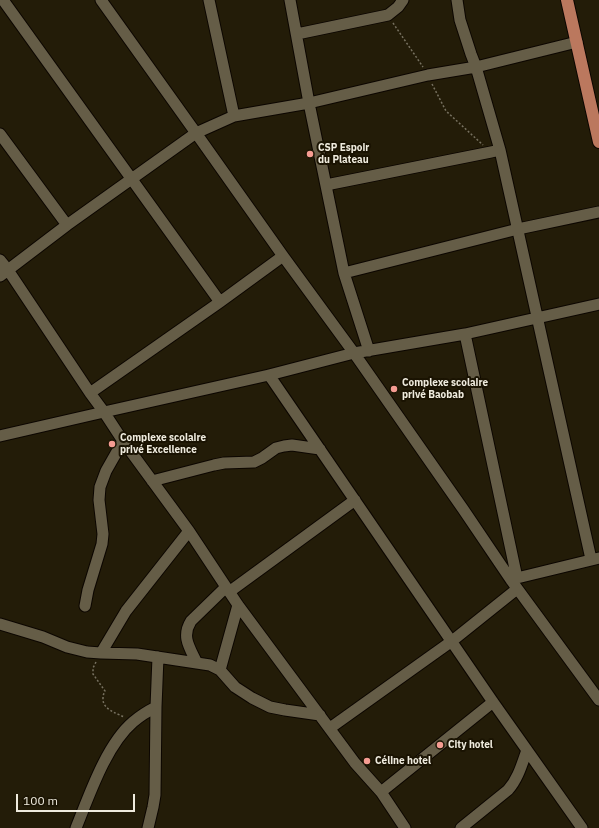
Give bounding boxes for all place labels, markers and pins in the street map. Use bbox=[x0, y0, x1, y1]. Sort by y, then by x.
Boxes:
place label: CSP Espoir du Plateau bbox=[318, 142, 369, 166]
marker: CSP Espoir du Plateau bbox=[305, 149, 315, 159]
place label: Complexe scolaire privé Baobab bbox=[402, 377, 488, 400]
marker: Complexe scolaire privé Baobab bbox=[389, 384, 399, 394]
place label: Complexe scolaire privé Excellence bbox=[120, 432, 206, 456]
marker: Complexe scolaire privé Excellence bbox=[107, 439, 117, 449]
place label: City hotel bbox=[448, 739, 493, 751]
marker: City hotel bbox=[435, 740, 445, 750]
place label: Céline hotel bbox=[375, 755, 431, 767]
marker: Céline hotel bbox=[362, 756, 372, 766]

